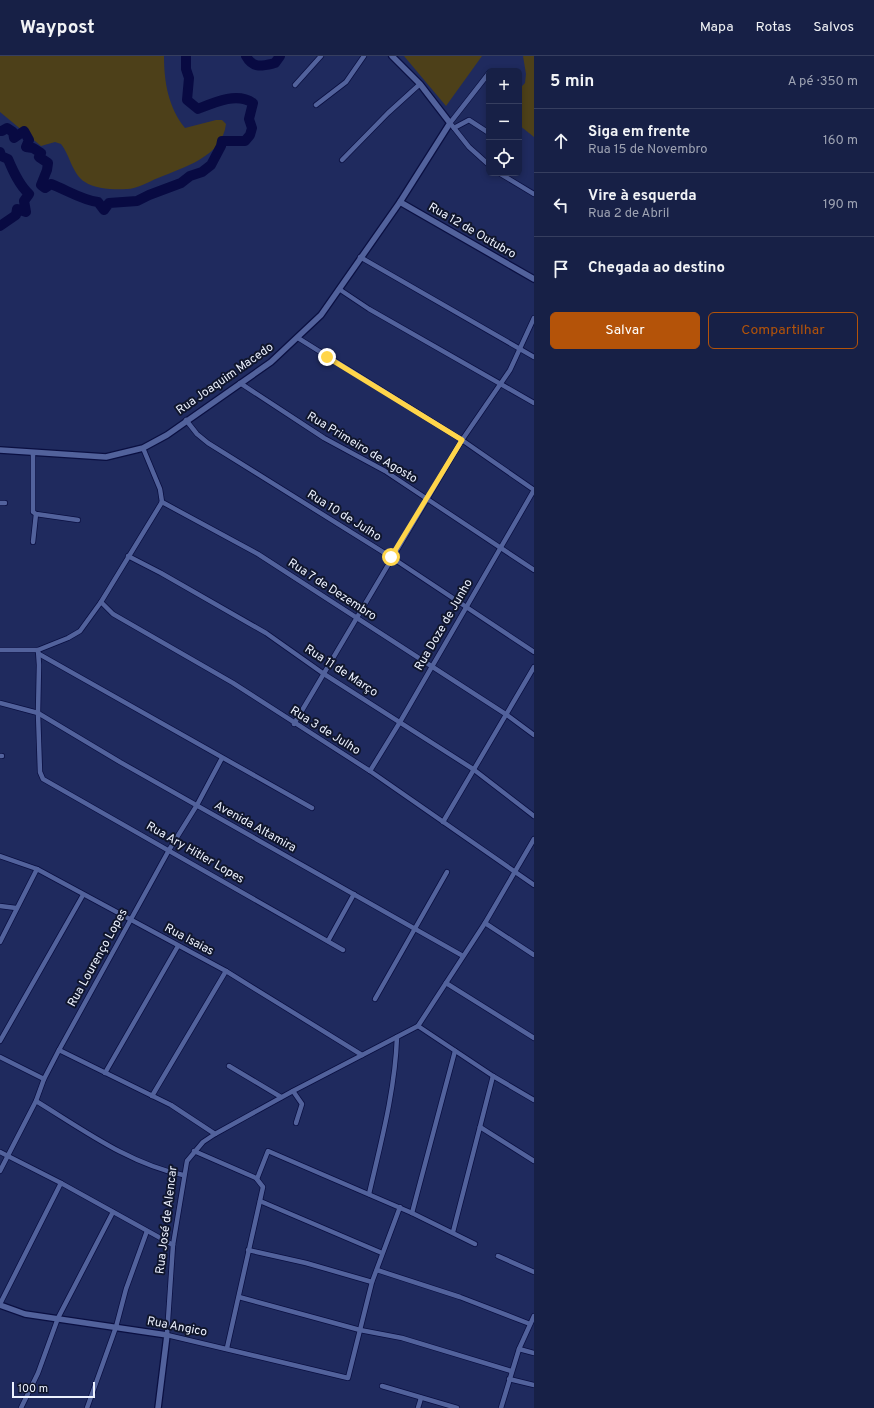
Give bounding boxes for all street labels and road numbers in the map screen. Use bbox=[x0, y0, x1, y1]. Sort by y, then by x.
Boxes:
street label: Rua 12 de Outubro bbox=[425, 199, 519, 263]
street label: Rua Joaquim Macedo bbox=[173, 339, 277, 419]
street label: Rua Primeiro de Agosto bbox=[304, 409, 420, 488]
street label: Rua 10 de Julho bbox=[304, 487, 384, 545]
street label: Rua 7 de Dezembro bbox=[285, 555, 380, 625]
street label: Rua Doze de Junho bbox=[411, 576, 477, 674]
street label: Rua 11 de Março bbox=[301, 641, 381, 701]
street label: Rua 3 de Julho bbox=[287, 703, 363, 759]
street label: Avenida Altamira bbox=[211, 798, 299, 856]
street label: Rua Ary Hitler Lopes bbox=[143, 818, 247, 888]
street label: Rua Lourenço Lopes bbox=[64, 906, 132, 1010]
street label: Rua Isaias bbox=[162, 920, 216, 960]
street label: Rua José de Alencar bbox=[152, 1165, 182, 1275]
street label: Rua Angico bbox=[146, 1313, 209, 1341]

